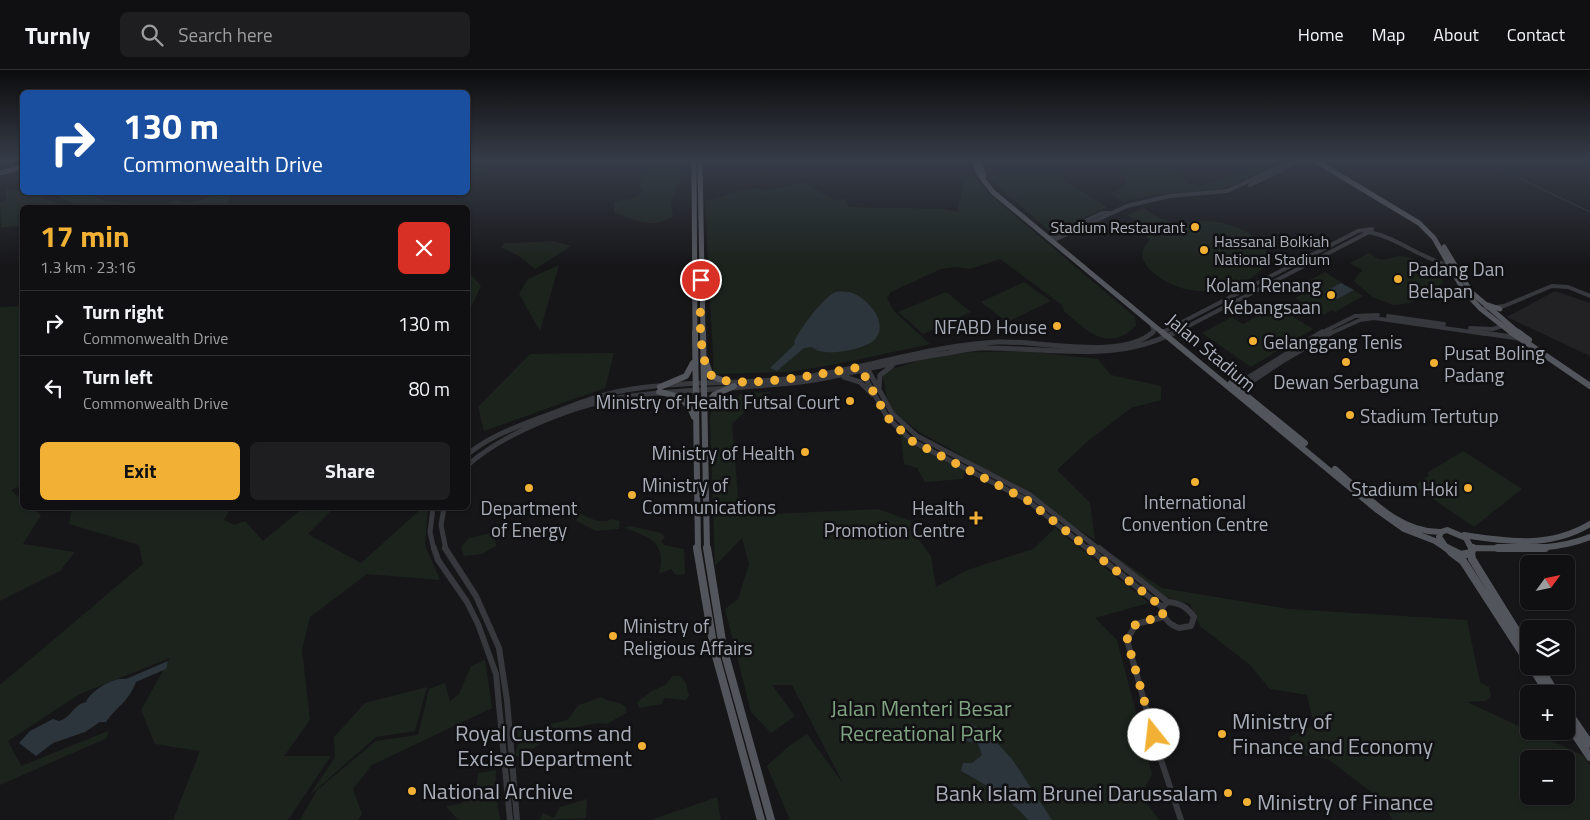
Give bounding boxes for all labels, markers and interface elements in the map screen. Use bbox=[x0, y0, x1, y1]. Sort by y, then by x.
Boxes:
search box bbox=[120, 12, 470, 57]
text: Turnly bbox=[25, 17, 90, 53]
text: Search here bbox=[178, 20, 273, 49]
icon: search bbox=[138, 21, 166, 49]
text: Home bbox=[1298, 21, 1344, 48]
text: Map bbox=[1372, 21, 1405, 48]
text: About bbox=[1433, 21, 1479, 48]
text: Contact bbox=[1507, 21, 1565, 48]
text: 130 m bbox=[123, 99, 219, 153]
icon: right bbox=[40, 110, 105, 175]
text: Commonwealth Drive bbox=[123, 147, 323, 181]
text: 17 min bbox=[40, 213, 130, 259]
place label: Stadium Restaurant bbox=[1050, 215, 1185, 239]
marker: Stadium Restaurant bbox=[1189, 221, 1201, 233]
button: close bbox=[398, 222, 450, 274]
place label: Hassanal Bolkiah National Stadium bbox=[1214, 229, 1330, 271]
marker: Hassanal Bolkiah National Stadium bbox=[1198, 244, 1210, 256]
place label: Padang Dan Belapan bbox=[1408, 254, 1504, 305]
text: 1.3 km · 23:16 bbox=[40, 255, 136, 279]
pin bbox=[680, 259, 722, 301]
icon: arrive bbox=[687, 266, 715, 294]
place label: Kolam Renang Kebangsaan bbox=[1206, 270, 1321, 321]
marker: Padang Dan Belapan bbox=[1392, 273, 1404, 285]
marker: Kolam Renang Kebangsaan bbox=[1325, 289, 1337, 301]
text: Turn right bbox=[83, 297, 164, 326]
street label: Jalan Stadium bbox=[1161, 306, 1263, 398]
icon: right bbox=[40, 309, 68, 337]
text: 130 m bbox=[398, 309, 450, 338]
place label: NFABD House bbox=[934, 312, 1047, 341]
marker: NFABD House bbox=[1051, 320, 1063, 332]
text: Commonwealth Drive bbox=[83, 326, 228, 350]
place label: Gelanggang Tenis bbox=[1263, 327, 1403, 356]
marker: Gelanggang Tenis bbox=[1247, 335, 1259, 347]
place label: Pusat Boling Padang bbox=[1444, 338, 1545, 389]
marker: Dewan Serbaguna bbox=[1340, 356, 1352, 368]
marker: Pusat Boling Padang bbox=[1428, 357, 1440, 369]
text: Turn left bbox=[83, 362, 153, 391]
place label: Dewan Serbaguna bbox=[1273, 367, 1419, 396]
icon: left bbox=[40, 374, 68, 402]
text: 80 m bbox=[409, 374, 450, 403]
place label: Ministry of Health Futsal Court bbox=[595, 387, 840, 416]
text: Commonwealth Drive bbox=[83, 391, 228, 415]
marker: Ministry of Health Futsal Court bbox=[844, 395, 856, 407]
place label: Stadium Tertutup bbox=[1360, 401, 1499, 430]
marker: Stadium Tertutup bbox=[1344, 409, 1356, 421]
place label: Ministry of Health bbox=[651, 438, 795, 467]
button: Exit bbox=[40, 442, 240, 500]
button: Share bbox=[250, 442, 450, 500]
marker: Ministry of Health bbox=[799, 446, 811, 458]
place label: Ministry of Communications bbox=[642, 470, 776, 521]
place label: Stadium Hoki bbox=[1351, 474, 1458, 503]
marker: International Convention Centre bbox=[1189, 476, 1201, 488]
marker: Department of Energy bbox=[523, 482, 535, 494]
marker: Stadium Hoki bbox=[1462, 482, 1474, 494]
place label: International Convention Centre bbox=[1122, 487, 1268, 538]
marker: Ministry of Communications bbox=[626, 489, 638, 501]
place label: Department of Energy bbox=[481, 493, 578, 544]
place label: Health Promotion Centre bbox=[824, 493, 965, 544]
marker: Health Promotion Centre bbox=[969, 511, 983, 525]
north arrow bbox=[1520, 555, 1575, 610]
map controls bbox=[1520, 555, 1575, 805]
place label: Ministry of Religious Affairs bbox=[623, 611, 753, 662]
button: layers bbox=[1520, 620, 1575, 675]
marker: Ministry of Religious Affairs bbox=[607, 630, 619, 642]
button: + bbox=[1520, 685, 1575, 740]
park label: Jalan Menteri Besar Recreational Park bbox=[831, 691, 1012, 750]
place label: Ministry of Finance and Economy bbox=[1232, 704, 1433, 763]
position arrow bbox=[1127, 708, 1179, 760]
place label: Royal Customs and Excise Department bbox=[455, 716, 632, 775]
marker: Ministry of Finance and Economy bbox=[1216, 728, 1228, 740]
marker: Royal Customs and Excise Department bbox=[636, 740, 648, 752]
button: − bbox=[1520, 750, 1575, 805]
place label: National Archive bbox=[422, 774, 573, 808]
place label: Bank Islam Brunei Darussalam bbox=[935, 776, 1218, 810]
marker: National Archive bbox=[406, 785, 418, 797]
place label: Ministry of Finance bbox=[1257, 785, 1433, 819]
marker: Bank Islam Brunei Darussalam bbox=[1222, 787, 1234, 799]
marker: Ministry of Finance bbox=[1241, 796, 1253, 808]

